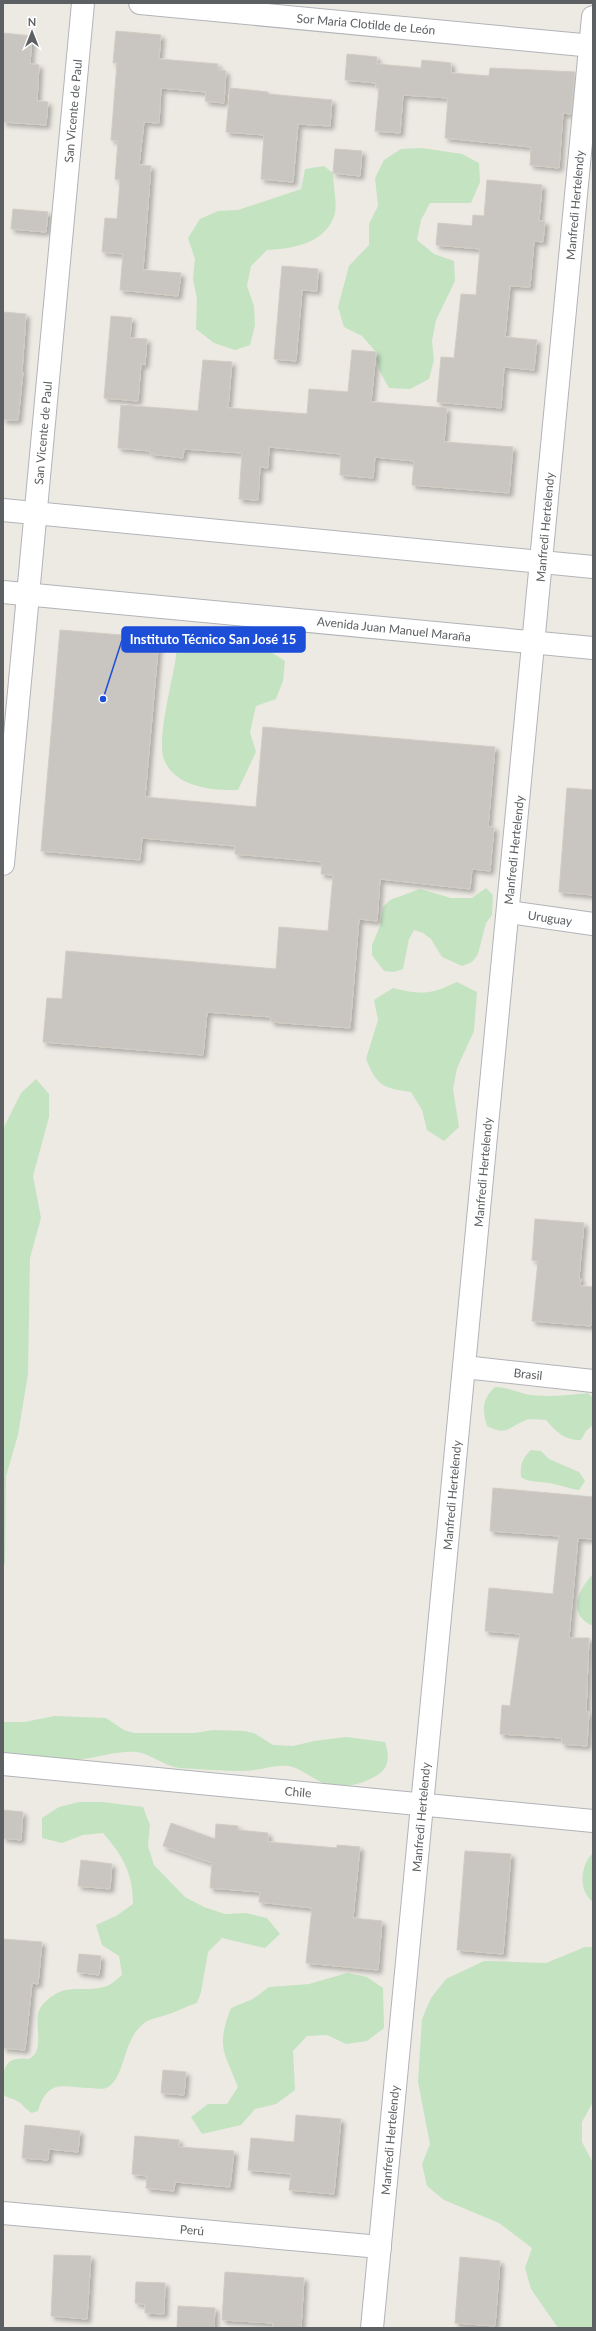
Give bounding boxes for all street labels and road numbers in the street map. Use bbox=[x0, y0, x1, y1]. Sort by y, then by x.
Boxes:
street label: Sor Maria Clotilde de León bbox=[296, 10, 436, 38]
street label: San Vicente de Paul bbox=[61, 59, 85, 163]
street label: Manfredi Hertelendy bbox=[563, 149, 587, 260]
street label: San Vicente de Paul bbox=[31, 381, 55, 485]
street label: Manfredi Hertelendy bbox=[533, 471, 557, 582]
street label: Avenida Juan Manuel Maraña bbox=[316, 613, 472, 645]
street label: Manfredi Hertelendy bbox=[501, 794, 527, 905]
street label: Uruguay bbox=[527, 907, 574, 929]
street label: Manfredi Hertelendy bbox=[471, 1116, 495, 1227]
street label: Brasil bbox=[513, 1365, 543, 1383]
street label: Manfredi Hertelendy bbox=[440, 1439, 464, 1550]
street label: Manfredi Hertelendy bbox=[409, 1761, 433, 1872]
street label: Chile bbox=[284, 1783, 312, 1801]
street label: Manfredi Hertelendy bbox=[378, 2084, 402, 2195]
street label: Perú bbox=[179, 2221, 205, 2239]

